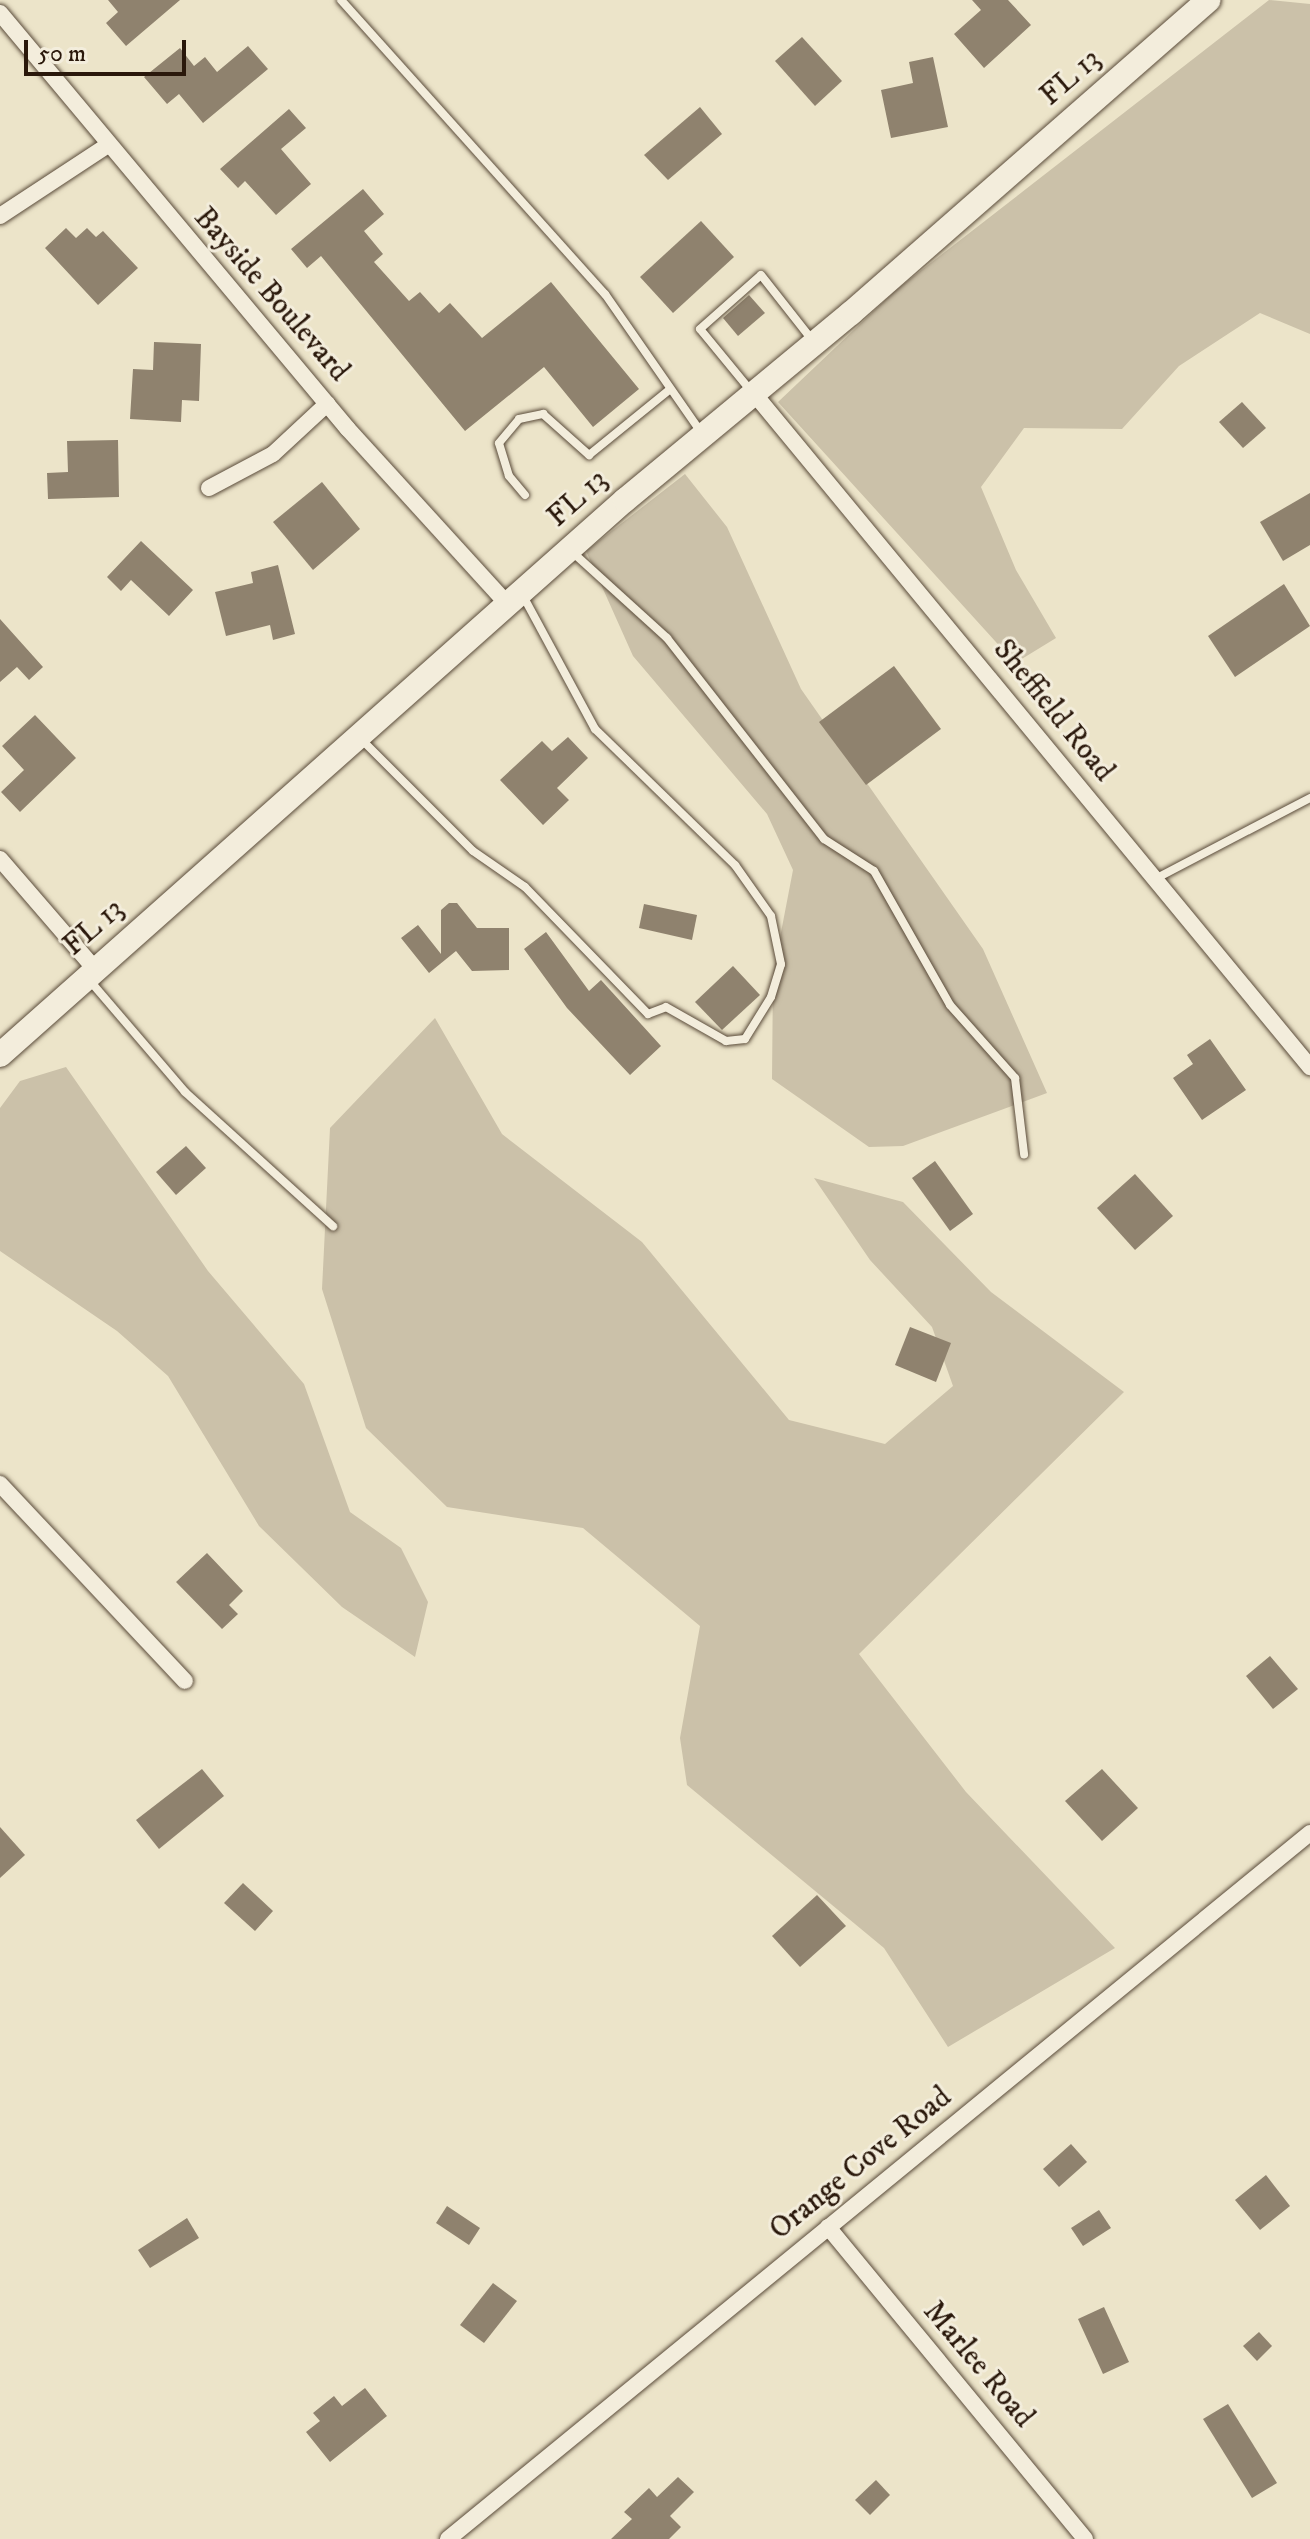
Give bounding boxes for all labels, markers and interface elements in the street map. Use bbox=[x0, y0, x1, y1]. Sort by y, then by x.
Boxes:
scale bar bbox=[28, 24, 190, 74]
text: 50 m bbox=[38, 39, 86, 69]
street label: FL 13 bbox=[1033, 42, 1109, 114]
street label: Bayside Boulevard bbox=[186, 201, 356, 389]
street label: FL 13 bbox=[540, 463, 616, 535]
street label: Sheffield Road bbox=[985, 633, 1121, 789]
street label: FL 13 bbox=[56, 892, 132, 964]
street label: Orange Cove Road bbox=[763, 2080, 959, 2248]
street label: Marlee Road bbox=[915, 2295, 1041, 2435]

